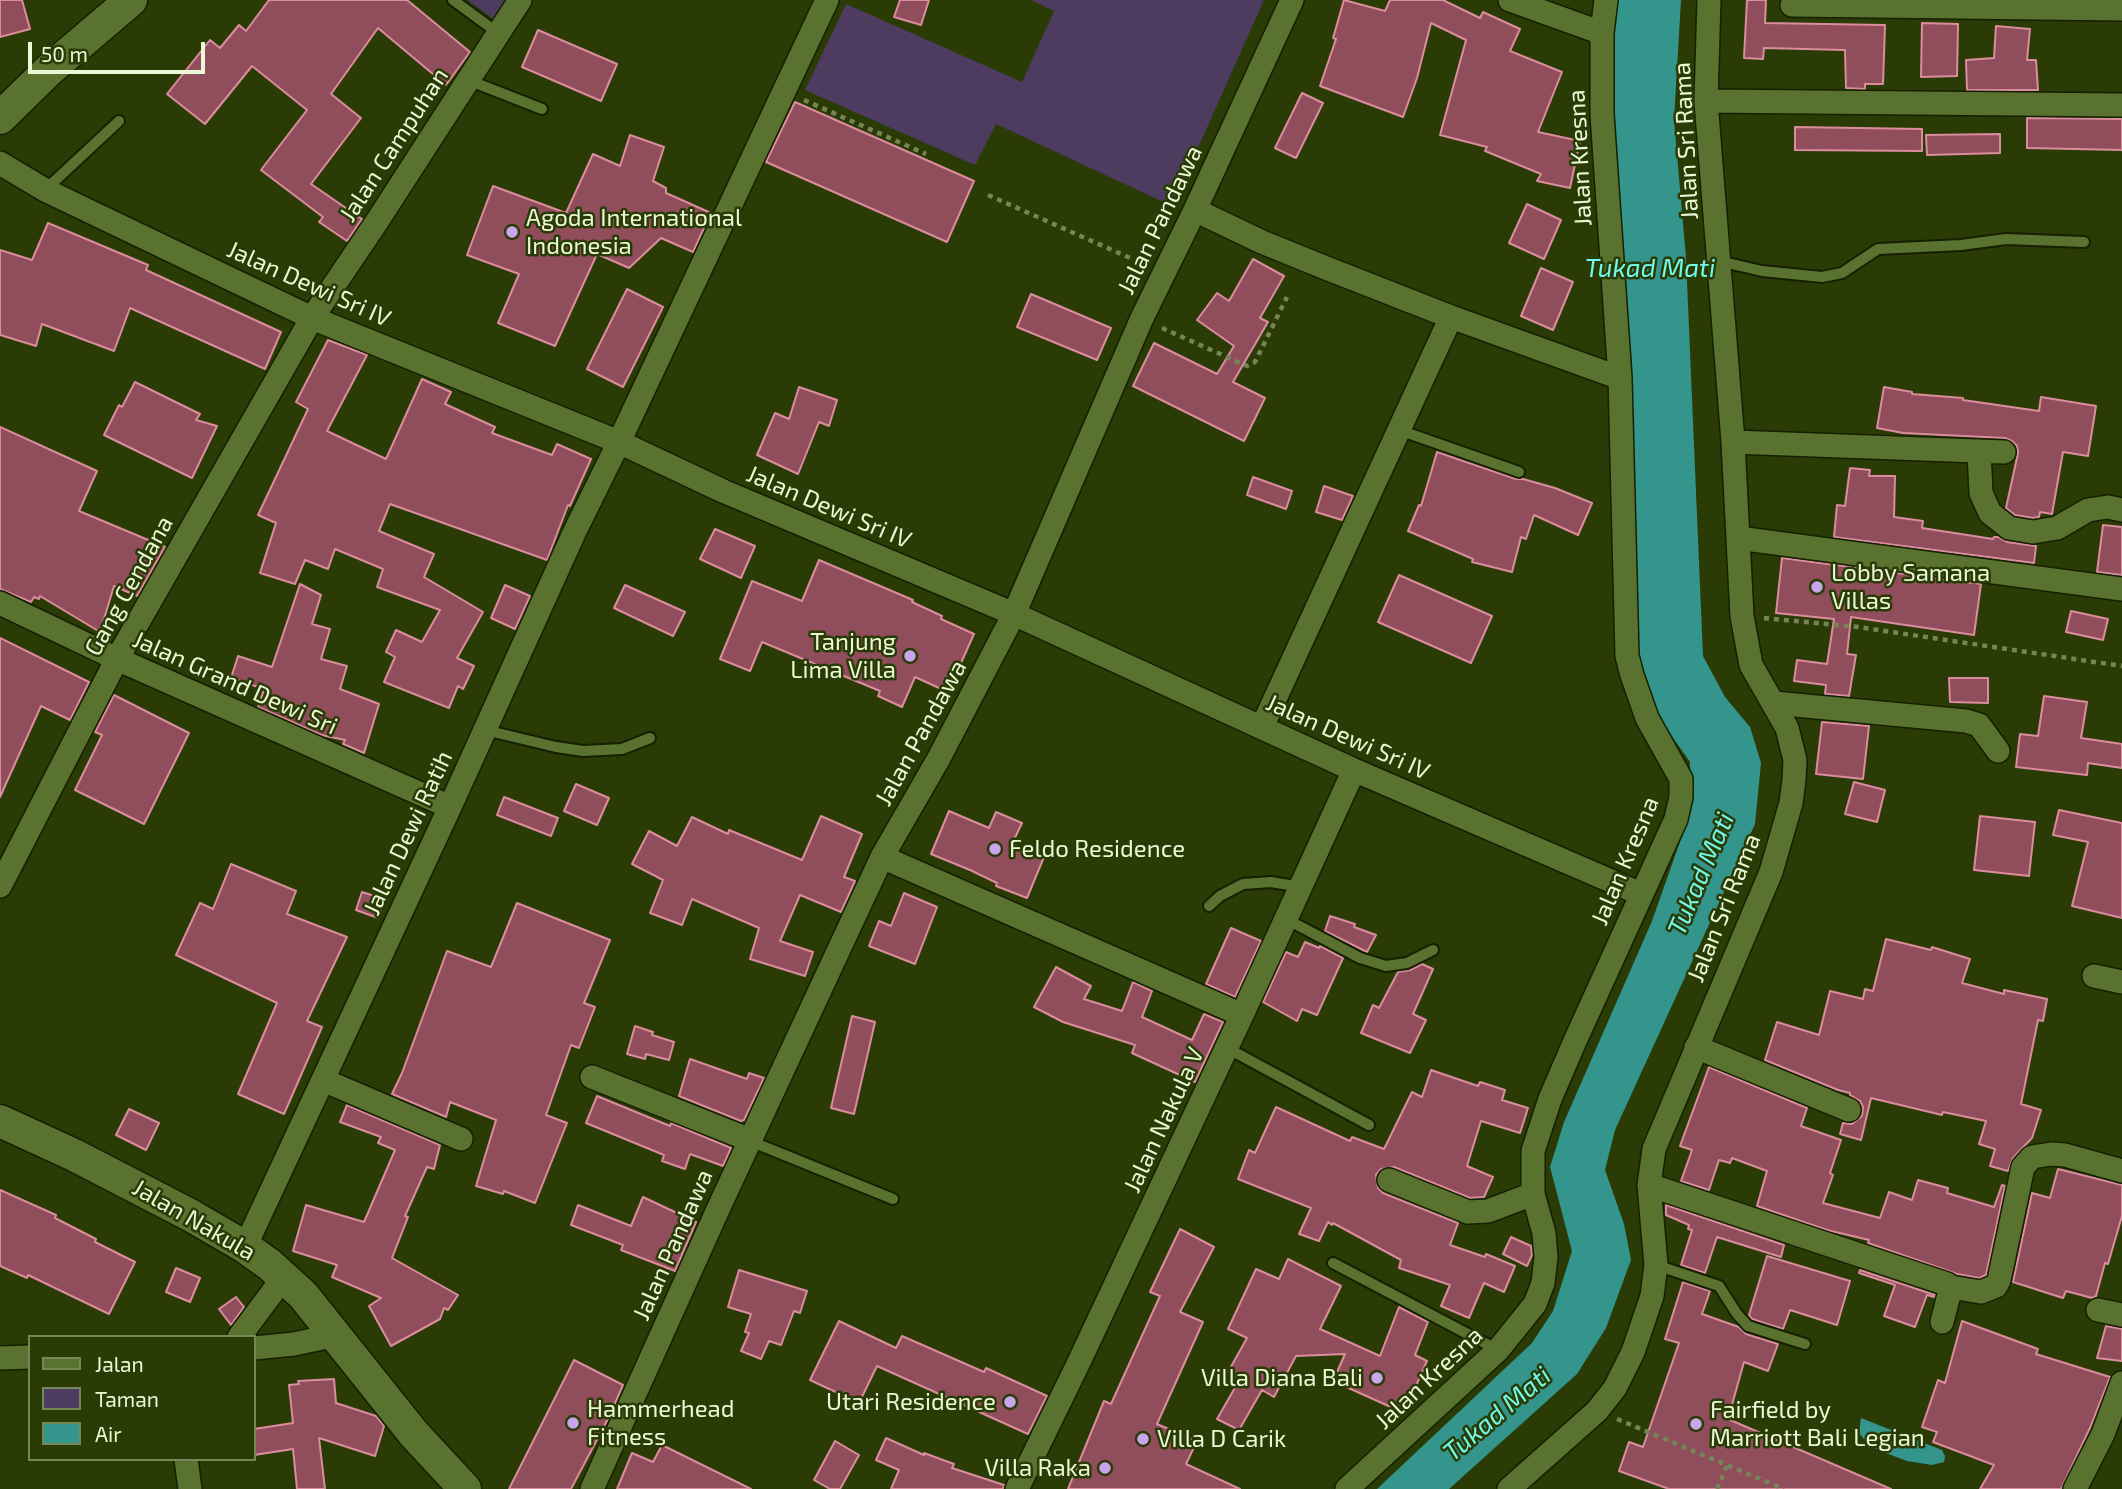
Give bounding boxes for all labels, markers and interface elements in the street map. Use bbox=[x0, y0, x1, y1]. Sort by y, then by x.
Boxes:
scale bar bbox=[32, 28, 208, 72]
text: 50 m bbox=[41, 41, 88, 66]
street label: Jalan Sri Rama bbox=[1667, 62, 1705, 220]
street label: Jalan Campuhan bbox=[334, 63, 454, 227]
street label: Jalan Kresna bbox=[1562, 89, 1598, 227]
street label: Jalan Pandawa bbox=[1112, 141, 1208, 299]
place label: Agoda International Indonesia bbox=[526, 204, 742, 260]
marker: Agoda International Indonesia bbox=[504, 224, 520, 240]
street label: Jalan Dewi Sri IV bbox=[223, 235, 395, 333]
water label: Tukad Mati bbox=[1585, 252, 1715, 284]
street label: Jalan Dewi Sri IV bbox=[742, 459, 916, 555]
street label: Gang Cendana bbox=[79, 511, 179, 661]
place label: Lobby Samana Villas bbox=[1831, 559, 1990, 615]
marker: Lobby Samana Villas bbox=[1809, 579, 1825, 595]
street label: Jalan Grand Dewi Sri bbox=[128, 625, 342, 741]
place label: Tanjung Lima Villa bbox=[790, 628, 896, 684]
marker: Tanjung Lima Villa bbox=[902, 648, 918, 664]
street label: Jalan Pandawa bbox=[869, 655, 973, 811]
street label: Jalan Dewi Sri IV bbox=[1262, 688, 1434, 786]
street label: Jalan Dewi Ratih bbox=[357, 746, 459, 920]
street label: Jalan Kresna bbox=[1585, 792, 1665, 930]
water label: Tukad Mati bbox=[1661, 808, 1741, 940]
street label: Jalan Sri Rama bbox=[1681, 830, 1767, 986]
place label: Feldo Residence bbox=[1009, 835, 1185, 863]
marker: Feldo Residence bbox=[987, 841, 1003, 857]
street label: Jalan Nakula V bbox=[1118, 1043, 1210, 1197]
street label: Jalan Pandawa bbox=[627, 1165, 719, 1325]
street label: Jalan Nakula bbox=[127, 1173, 261, 1267]
street label: Jalan Kresna bbox=[1369, 1321, 1489, 1435]
legend bbox=[28, 1335, 256, 1461]
text: Jalan bbox=[95, 1351, 144, 1376]
water label: Tukad Mati bbox=[1437, 1360, 1557, 1468]
place label: Villa Diana Bali bbox=[1201, 1364, 1363, 1392]
marker: Villa Diana Bali bbox=[1369, 1370, 1385, 1386]
text: Taman bbox=[95, 1386, 159, 1411]
place label: Utari Residence bbox=[826, 1388, 996, 1416]
marker: Utari Residence bbox=[1002, 1394, 1018, 1410]
place label: Hammerhead Fitness bbox=[587, 1395, 735, 1451]
place label: Fairfield by Marriott Bali Legian bbox=[1710, 1396, 1925, 1452]
marker: Hammerhead Fitness bbox=[565, 1415, 581, 1431]
marker: Fairfield by Marriott Bali Legian bbox=[1688, 1416, 1704, 1432]
text: Air bbox=[95, 1421, 122, 1446]
place label: Villa D Carik bbox=[1157, 1425, 1286, 1453]
marker: Villa D Carik bbox=[1135, 1431, 1151, 1447]
place label: Villa Raka bbox=[984, 1454, 1091, 1482]
marker: Villa Raka bbox=[1097, 1460, 1113, 1476]

